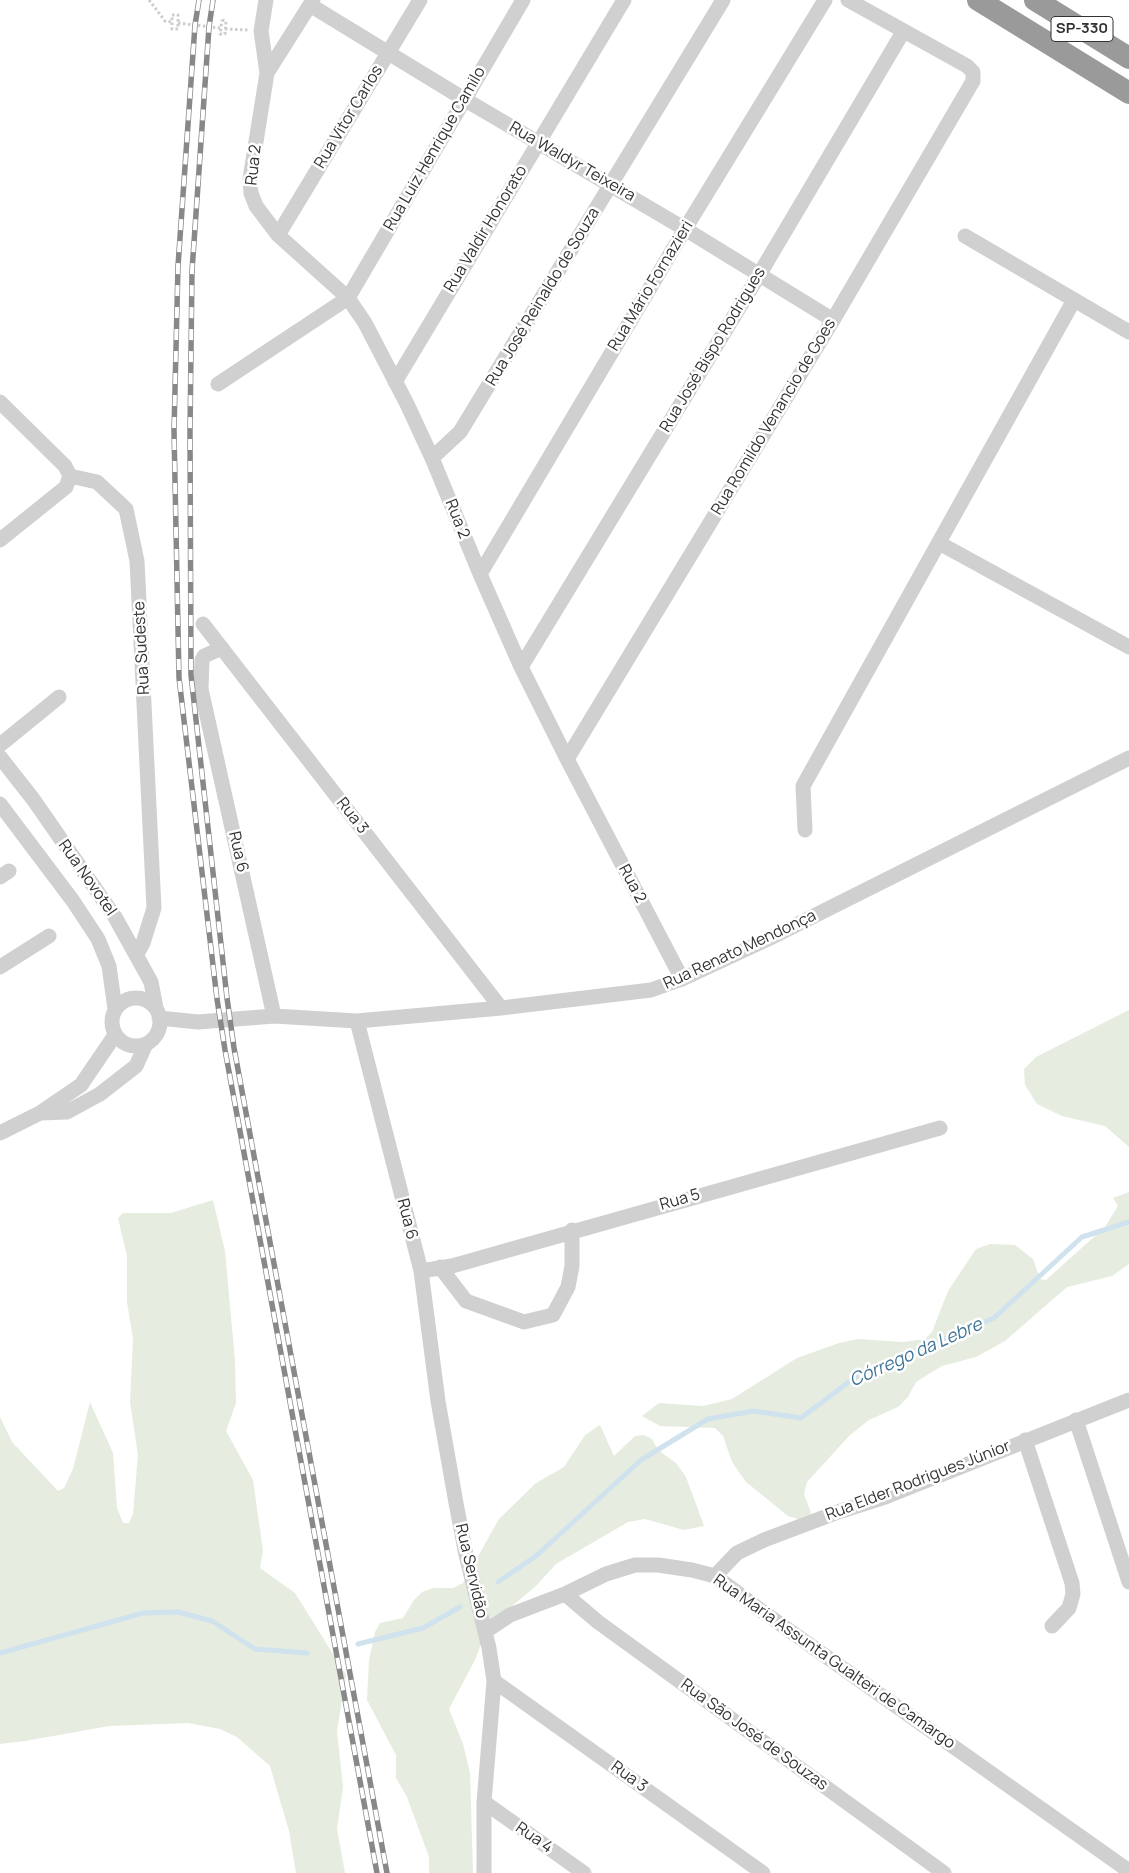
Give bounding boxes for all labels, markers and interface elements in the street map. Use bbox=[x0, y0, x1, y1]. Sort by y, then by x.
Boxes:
road number: SP-330 bbox=[1051, 16, 1113, 42]
street label: Rua Vitor Carlos bbox=[311, 62, 387, 172]
street label: Rua Luiz Henrique Camilo bbox=[380, 64, 490, 234]
street label: Rua Waldyr Teixeira bbox=[506, 118, 638, 206]
street label: Rua 2 bbox=[242, 144, 266, 186]
street label: Rua Valdir Honorato bbox=[441, 162, 531, 296]
street label: Rua José Reinaldo de Souza bbox=[482, 204, 604, 390]
street label: Rua Mário Fornazieri bbox=[604, 217, 698, 355]
street label: Rua José Bispo Rodrigues bbox=[656, 264, 770, 436]
street label: Rua Romildo Venancio de Goes bbox=[708, 315, 840, 519]
street label: Rua 2 bbox=[440, 496, 474, 542]
street label: Rua Sudeste bbox=[130, 601, 154, 695]
street label: Rua 3 bbox=[332, 794, 372, 838]
street label: Rua 6 bbox=[224, 830, 252, 874]
street label: Rua Novotel bbox=[54, 836, 120, 920]
street label: Rua 2 bbox=[614, 861, 650, 907]
street label: Rua Renato Mendonça bbox=[661, 906, 819, 994]
street label: Rua 5 bbox=[658, 1185, 702, 1215]
street label: Rua 6 bbox=[393, 1196, 421, 1242]
water label: Córrego da Lebre bbox=[846, 1314, 986, 1392]
street label: Rua Elder Rodrigues Júnior bbox=[823, 1437, 1013, 1525]
street label: Rua Servidão bbox=[451, 1522, 491, 1620]
street label: Rua Maria Assunta Gualteri de Camargo bbox=[709, 1571, 959, 1753]
street label: Rua São José de Souzas bbox=[677, 1675, 831, 1795]
street label: Rua 3 bbox=[607, 1757, 651, 1797]
street label: Rua 4 bbox=[512, 1818, 556, 1858]

